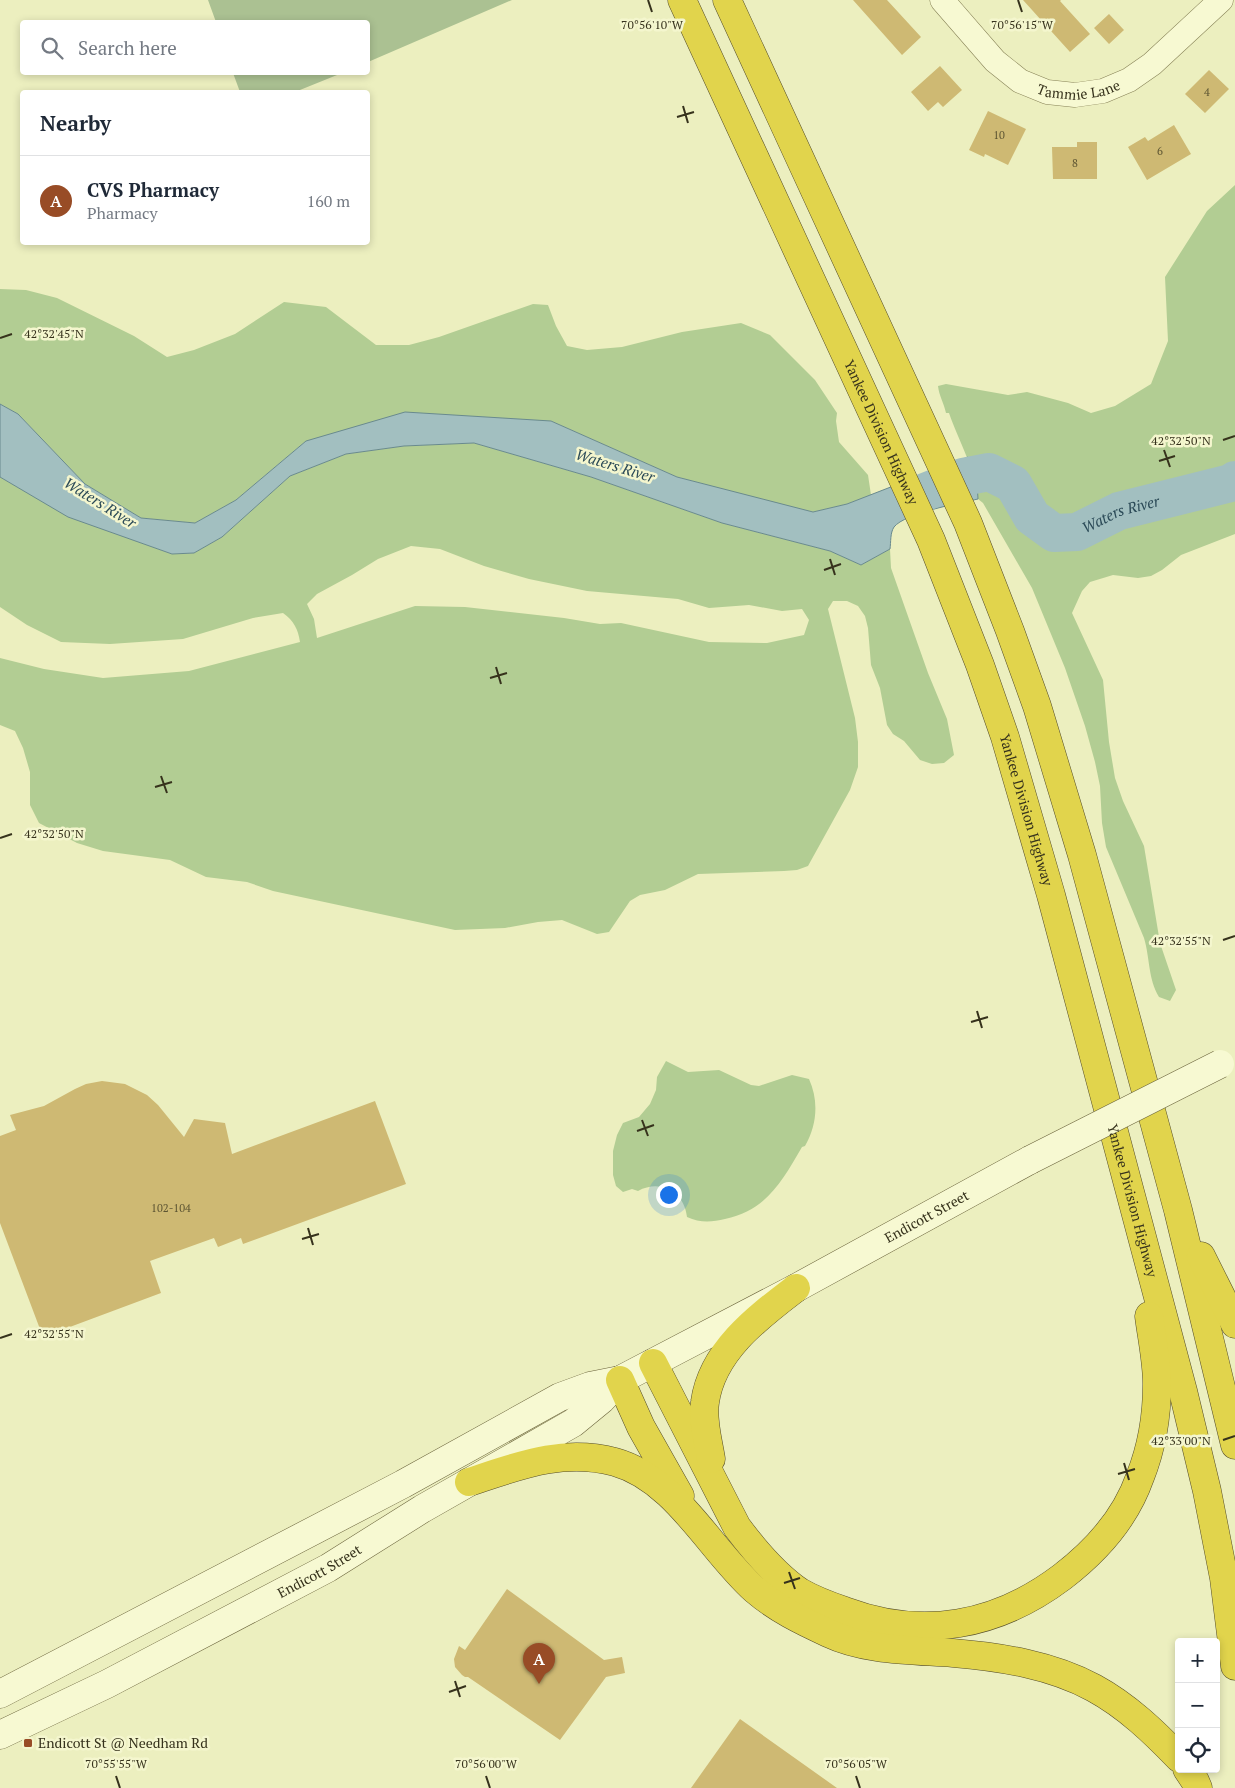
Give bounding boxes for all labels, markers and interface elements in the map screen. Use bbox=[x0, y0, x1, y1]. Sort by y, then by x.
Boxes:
text: 70°56'10"W bbox=[621, 17, 684, 32]
text: 70°56'15"W bbox=[991, 17, 1054, 32]
search box bbox=[20, 20, 370, 75]
icon: search bbox=[38, 34, 66, 62]
text: Search here bbox=[78, 35, 177, 60]
street label: Tammie Lane bbox=[1034, 75, 1123, 104]
house number: 4 bbox=[1204, 85, 1210, 99]
text: Nearby bbox=[40, 109, 111, 137]
house number: 10 bbox=[993, 128, 1005, 142]
house number: 6 bbox=[1157, 144, 1163, 158]
house number: 8 bbox=[1072, 156, 1078, 170]
text: CVS Pharmacy bbox=[87, 177, 219, 202]
text: A bbox=[50, 190, 62, 212]
text: 160 m bbox=[307, 190, 350, 212]
text: Pharmacy bbox=[87, 202, 158, 224]
text: 42°32'45"N bbox=[24, 326, 84, 341]
street label: Yankee Division Highway bbox=[840, 357, 924, 508]
text: 42°32'50"N bbox=[1151, 433, 1211, 448]
water label: Waters River bbox=[573, 444, 658, 487]
water label: Waters River bbox=[61, 472, 141, 533]
water label: Waters River bbox=[1078, 490, 1163, 537]
street label: Yankee Division Highway bbox=[996, 731, 1058, 889]
text: 42°32'50"N bbox=[24, 826, 84, 841]
text: 42°32'55"N bbox=[1151, 933, 1211, 948]
street label: Yankee Division Highway bbox=[1103, 1122, 1162, 1280]
your location bbox=[656, 1182, 682, 1208]
street label: Endicott Street bbox=[881, 1185, 973, 1247]
house number: 102-104 bbox=[151, 1201, 191, 1215]
text: 42°32'55"N bbox=[24, 1326, 84, 1341]
text: 42°33'00"N bbox=[1151, 1433, 1211, 1448]
street label: Endicott Street bbox=[274, 1539, 365, 1602]
map controls bbox=[1175, 1638, 1220, 1773]
button: + bbox=[1175, 1638, 1220, 1683]
pin: A bbox=[523, 1643, 555, 1684]
button: − bbox=[1175, 1683, 1220, 1728]
button: locate bbox=[1175, 1728, 1220, 1773]
place label: Endicott St @ Needham Rd bbox=[38, 1733, 208, 1752]
marker: Endicott St @ Needham Rd bbox=[22, 1737, 34, 1749]
text: 70°55'55"W bbox=[85, 1756, 148, 1771]
text: 70°56'00"W bbox=[455, 1756, 518, 1771]
text: 70°56'05"W bbox=[825, 1756, 888, 1771]

